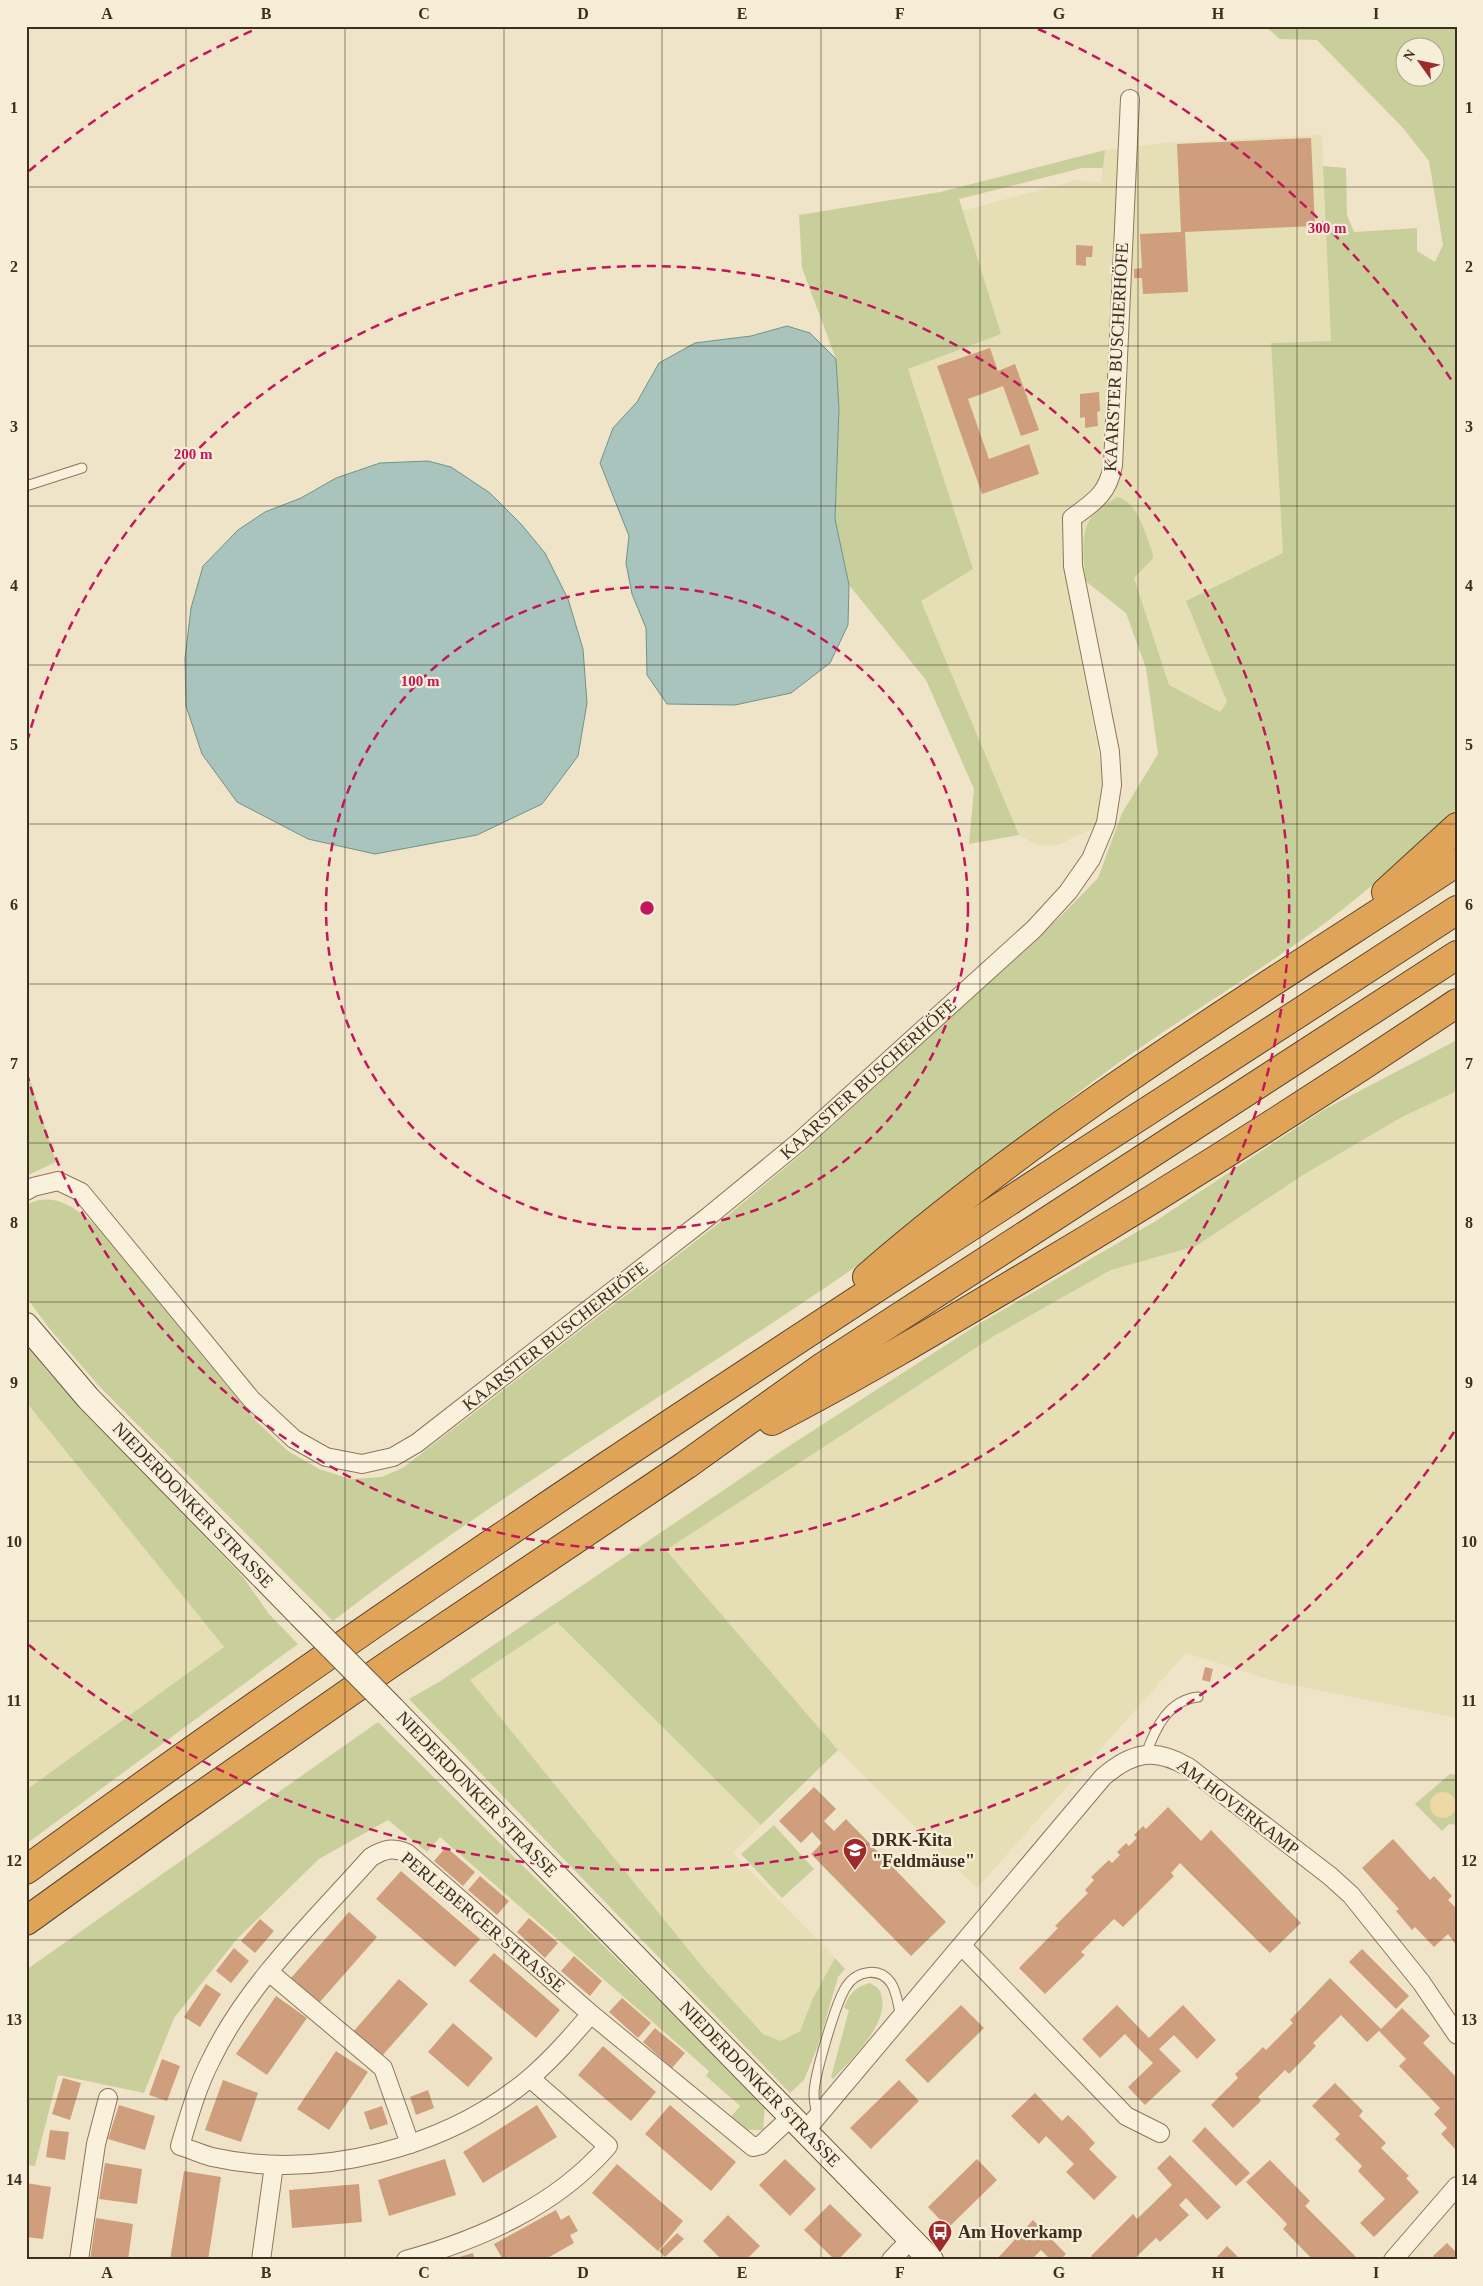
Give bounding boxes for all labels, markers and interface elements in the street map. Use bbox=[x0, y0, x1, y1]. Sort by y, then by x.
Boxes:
text: A bbox=[101, 5, 113, 22]
text: B bbox=[261, 5, 272, 22]
text: C bbox=[418, 5, 430, 22]
text: D bbox=[577, 5, 589, 22]
text: E bbox=[737, 5, 747, 22]
text: F bbox=[895, 5, 905, 22]
text: G bbox=[1053, 5, 1066, 22]
text: H bbox=[1212, 5, 1225, 22]
text: I bbox=[1373, 5, 1379, 22]
north arrow bbox=[1396, 38, 1446, 88]
text: N bbox=[1400, 47, 1419, 64]
text: 1 bbox=[10, 99, 18, 116]
text: 1 bbox=[1465, 99, 1473, 116]
text: 300 m bbox=[1308, 220, 1347, 236]
street label: KAARSTER BUSCHERHÖFE bbox=[1100, 242, 1132, 472]
text: 2 bbox=[10, 258, 18, 275]
text: 2 bbox=[1465, 258, 1473, 275]
text: 3 bbox=[10, 418, 18, 435]
text: 3 bbox=[1465, 418, 1473, 435]
text: 200 m bbox=[174, 446, 213, 462]
text: 4 bbox=[10, 577, 18, 594]
text: 4 bbox=[1465, 577, 1473, 594]
text: 100 m bbox=[401, 673, 440, 689]
text: 5 bbox=[10, 736, 18, 753]
text: 5 bbox=[1465, 736, 1473, 753]
text: 6 bbox=[10, 896, 18, 913]
text: 6 bbox=[1465, 896, 1473, 913]
centre of rings bbox=[638, 899, 656, 917]
street label: KAARSTER BUSCHERHÖFE bbox=[776, 995, 960, 1163]
text: 7 bbox=[10, 1055, 18, 1072]
text: 7 bbox=[1465, 1055, 1473, 1072]
text: 8 bbox=[10, 1214, 18, 1231]
text: 8 bbox=[1465, 1214, 1473, 1231]
street label: KAARSTER BUSCHERHÖFE bbox=[458, 1257, 652, 1415]
text: 9 bbox=[10, 1374, 18, 1391]
text: 9 bbox=[1465, 1374, 1473, 1391]
street label: NIEDERDONKER STRASSE bbox=[109, 1418, 277, 1592]
text: 10 bbox=[6, 1533, 22, 1550]
text: 10 bbox=[1461, 1533, 1477, 1550]
text: 11 bbox=[6, 1692, 22, 1709]
text: 11 bbox=[1461, 1692, 1477, 1709]
street label: NIEDERDONKER STRASSE bbox=[393, 1707, 561, 1881]
street label: AM HOVERKAMP bbox=[1173, 1755, 1303, 1859]
place label: DRK-Kita "Feldmäuse" bbox=[872, 1830, 975, 1871]
school or university icon: DRK-Kita "Feldmäuse" bbox=[842, 1837, 868, 1871]
street label: PERLEBERGER STRASSE bbox=[397, 1848, 569, 1996]
text: 12 bbox=[6, 1852, 22, 1869]
text: 12 bbox=[1461, 1852, 1477, 1869]
street label: NIEDERDONKER STRASSE bbox=[676, 1997, 844, 2171]
text: 13 bbox=[6, 2011, 22, 2028]
text: 13 bbox=[1461, 2011, 1477, 2028]
text: 14 bbox=[6, 2171, 22, 2188]
text: 14 bbox=[1461, 2171, 1477, 2188]
bus stop icon: Am Hoverkamp bbox=[927, 2219, 953, 2253]
place label: Am Hoverkamp bbox=[958, 2222, 1083, 2242]
text: A bbox=[101, 2264, 113, 2281]
text: B bbox=[261, 2264, 272, 2281]
text: C bbox=[418, 2264, 430, 2281]
text: D bbox=[577, 2264, 589, 2281]
text: E bbox=[737, 2264, 747, 2281]
text: F bbox=[895, 2264, 905, 2281]
text: G bbox=[1053, 2264, 1066, 2281]
text: H bbox=[1212, 2264, 1225, 2281]
text: I bbox=[1373, 2264, 1379, 2281]

